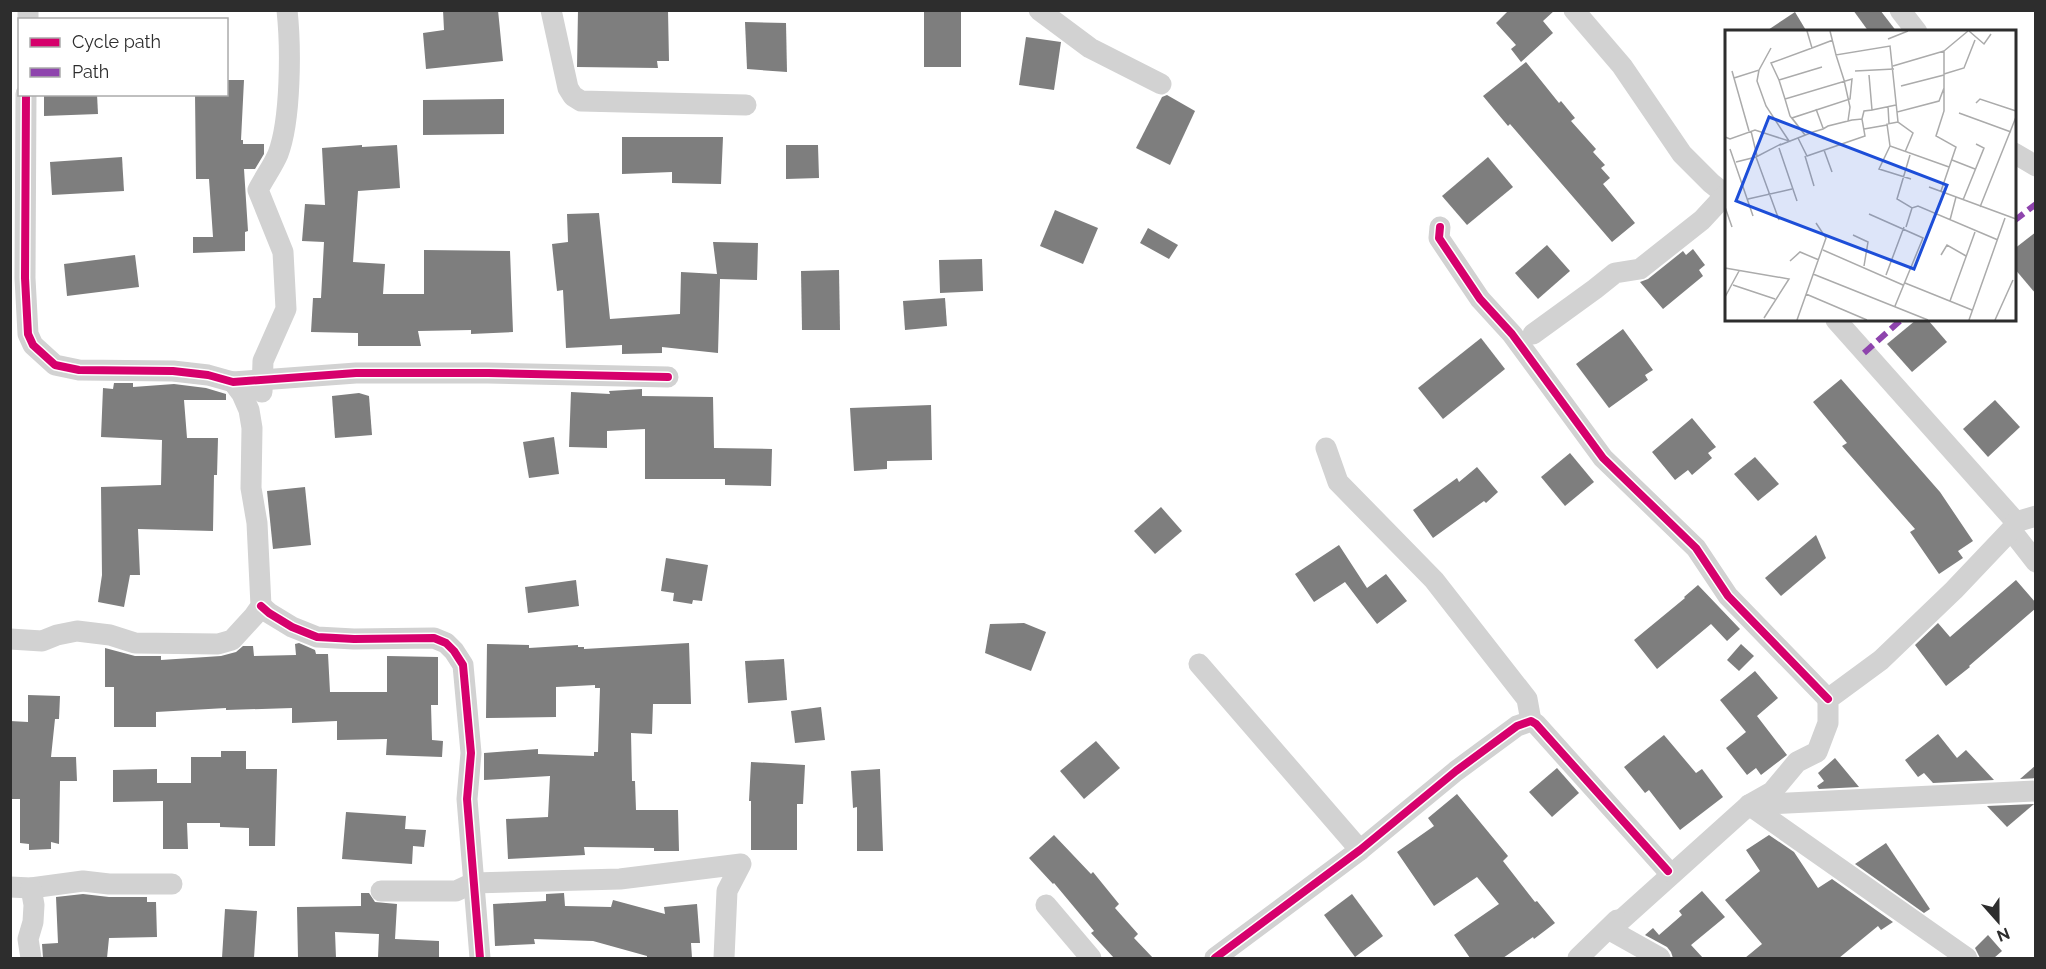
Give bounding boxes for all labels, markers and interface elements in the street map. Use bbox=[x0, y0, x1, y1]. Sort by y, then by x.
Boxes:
legend bbox=[18, 18, 228, 96]
inset map bbox=[1725, 30, 2016, 321]
text: Cycle path bbox=[72, 31, 161, 52]
text: Path bbox=[72, 61, 109, 82]
north arrow bbox=[1968, 891, 2028, 951]
text: N bbox=[1994, 923, 2012, 946]

